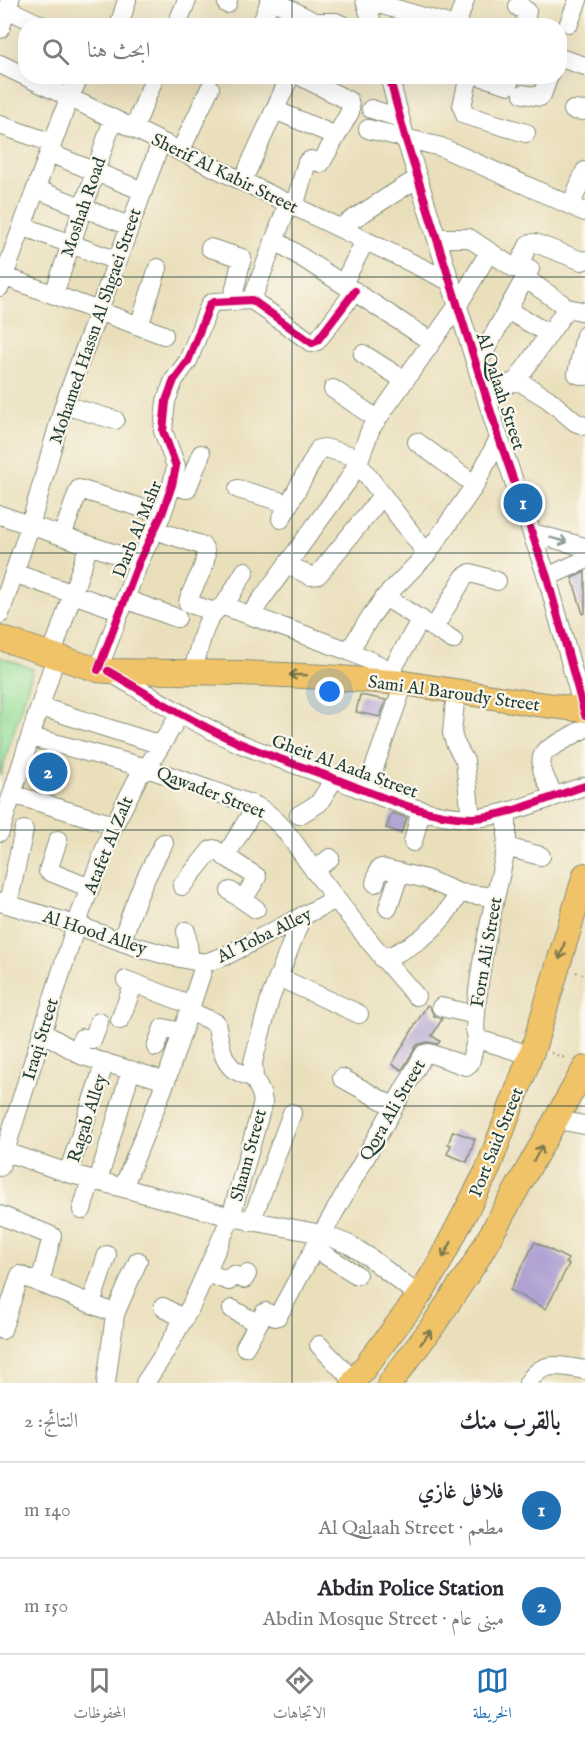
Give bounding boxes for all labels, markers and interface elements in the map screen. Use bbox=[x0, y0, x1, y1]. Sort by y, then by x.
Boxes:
search box bbox=[18, 18, 567, 84]
icon: search bbox=[39, 35, 72, 68]
text: ابحث هنا bbox=[87, 37, 150, 65]
street label: Sherif Al Kabir Street bbox=[147, 129, 301, 220]
street label: Moshah Road bbox=[57, 154, 112, 261]
street label: Mohamed Hassn Al Shgaei Street bbox=[45, 206, 148, 447]
street label: Al Qalaah Street bbox=[469, 329, 529, 453]
street label: Darb Al Mshr bbox=[108, 477, 168, 582]
pin: 1 bbox=[504, 480, 542, 526]
one-way arrow bbox=[549, 535, 568, 546]
one-way arrow bbox=[288, 670, 308, 681]
street label: Sami Al Baroudy Street bbox=[367, 671, 541, 718]
your location bbox=[315, 677, 344, 706]
street label: Gheit Al Aada Street bbox=[268, 730, 421, 805]
pin: 2 bbox=[28, 750, 68, 794]
street label: Qawader Street bbox=[153, 762, 268, 825]
street label: Atafet Al Zalt bbox=[79, 793, 139, 899]
street label: Forn Ali Street bbox=[466, 895, 508, 1009]
street label: Al Toba Alley bbox=[213, 903, 316, 970]
street label: Al Hood Alley bbox=[39, 905, 150, 961]
one-way arrow bbox=[556, 941, 567, 960]
street label: Iraqi Street bbox=[18, 996, 65, 1083]
street label: Qora Ali Street bbox=[355, 1056, 432, 1166]
street label: Ragab Alley bbox=[63, 1071, 114, 1166]
street label: Port Said Street bbox=[465, 1084, 530, 1201]
street label: Shann Street bbox=[226, 1107, 273, 1204]
one-way arrow bbox=[533, 1144, 545, 1161]
one-way arrow bbox=[441, 1241, 453, 1258]
one-way arrow bbox=[419, 1329, 432, 1345]
text: بالقرب منك bbox=[459, 1405, 561, 1438]
text: النتائج: 2 bbox=[24, 1409, 78, 1434]
text: فلافل غازي bbox=[418, 1478, 504, 1506]
text: 140 m bbox=[24, 1498, 71, 1523]
text: 1 bbox=[538, 1498, 545, 1523]
text: مطعم · Al Qalaah Street bbox=[318, 1516, 504, 1541]
text: Abdin Police Station bbox=[318, 1575, 504, 1603]
text: 150 m bbox=[24, 1594, 68, 1619]
text: 2 bbox=[537, 1594, 546, 1619]
text: مبنى عام · Abdin Mosque Street bbox=[263, 1607, 504, 1632]
tab: المحفوظات bbox=[73, 1664, 126, 1728]
tab: الاتجاهات bbox=[273, 1664, 326, 1728]
tab: الخريطة bbox=[473, 1664, 512, 1728]

